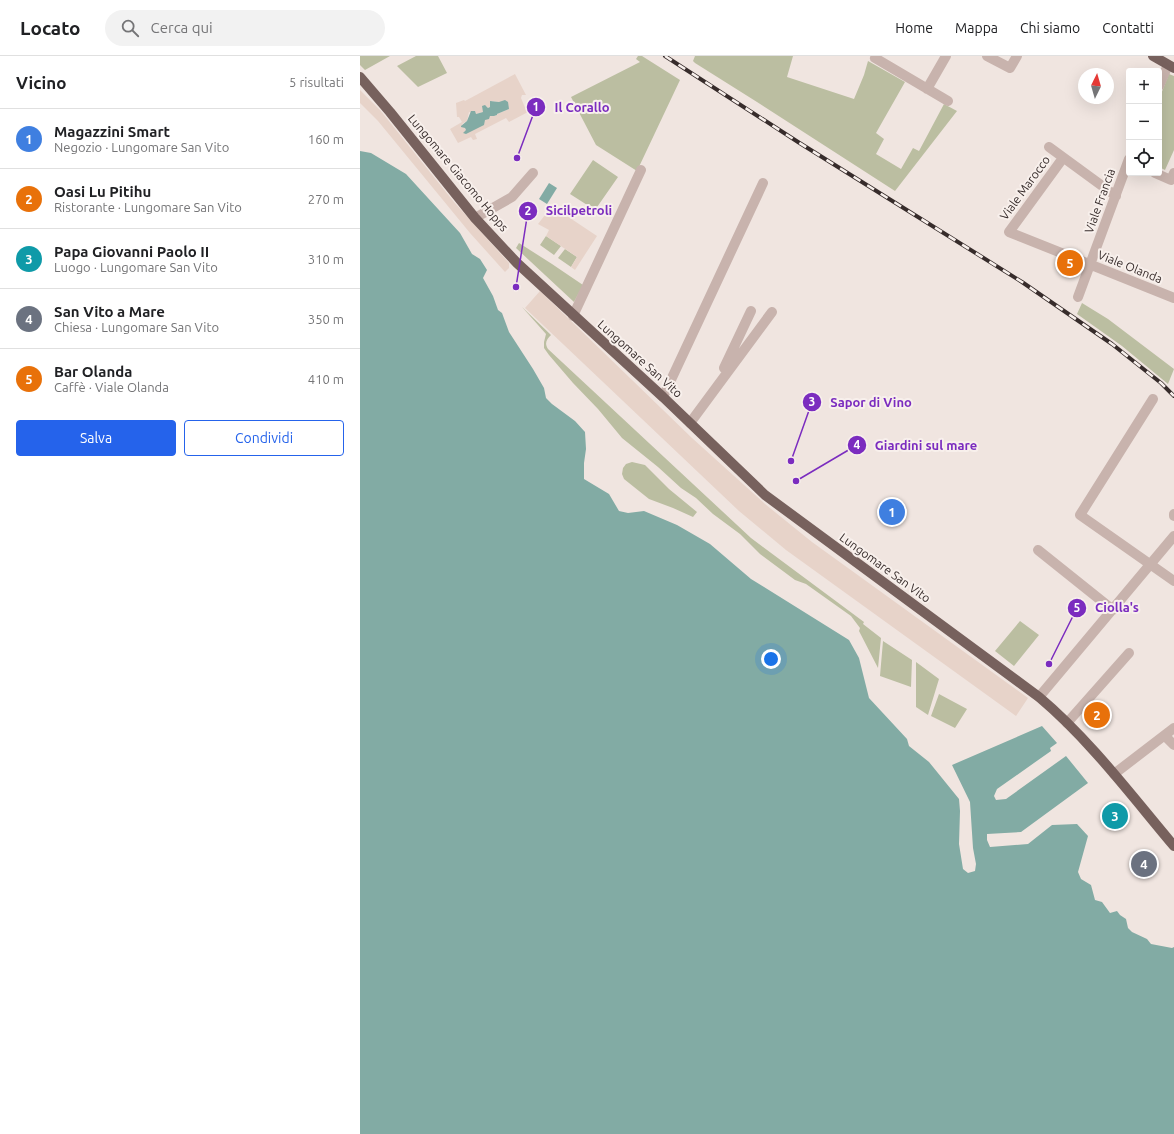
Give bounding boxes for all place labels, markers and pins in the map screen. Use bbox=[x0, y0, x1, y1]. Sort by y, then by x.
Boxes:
callout: Il Corallo bbox=[526, 95, 617, 120]
callout: Sicilpetroli bbox=[518, 198, 620, 223]
pin: 5 bbox=[1057, 248, 1083, 278]
callout: Sapor di Vino bbox=[802, 390, 920, 415]
callout: Giardini sul mare bbox=[847, 433, 985, 458]
pin: 1 bbox=[879, 497, 905, 527]
callout: Ciolla's bbox=[1067, 595, 1147, 620]
pin: 2 bbox=[1084, 700, 1110, 730]
pin: 3 bbox=[1102, 801, 1128, 831]
pin: 4 bbox=[1131, 849, 1157, 879]

